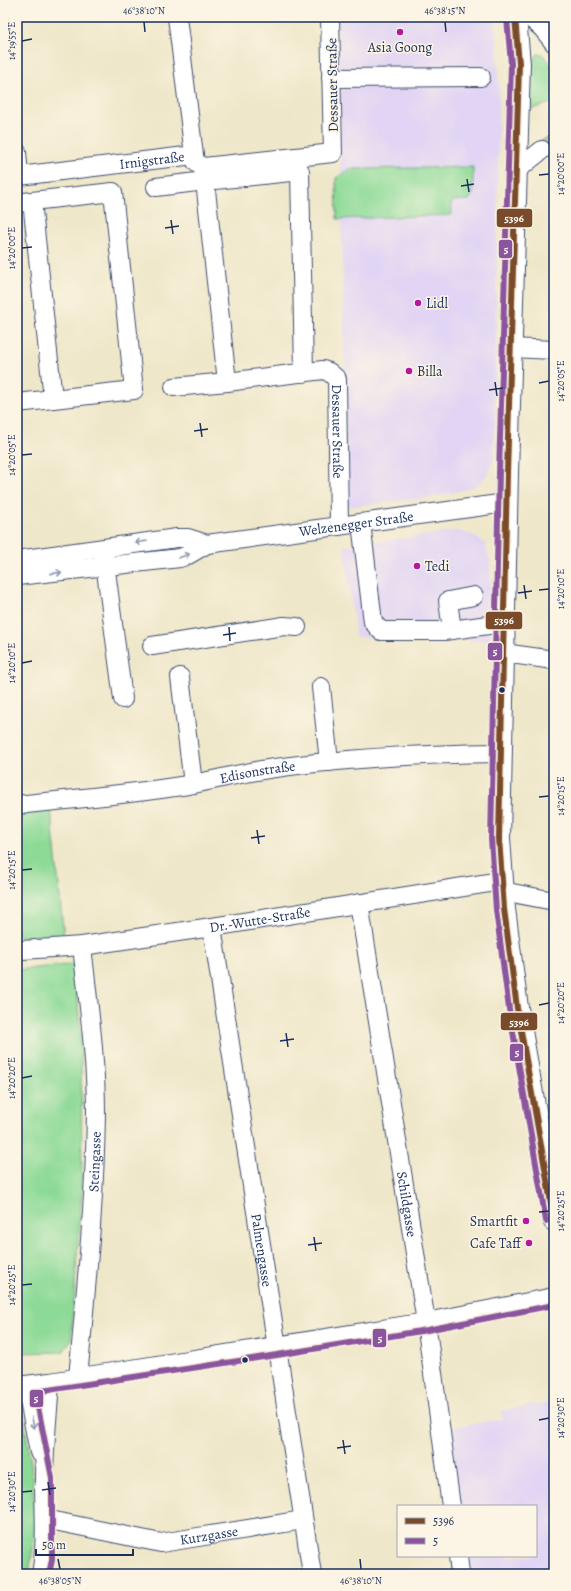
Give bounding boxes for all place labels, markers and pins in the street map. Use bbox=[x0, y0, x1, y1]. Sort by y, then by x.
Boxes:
marker: Asia Goong bbox=[395, 27, 405, 37]
place label: Asia Goong bbox=[367, 38, 432, 57]
place label: Lidl bbox=[426, 294, 449, 313]
marker: Lidl bbox=[413, 298, 423, 308]
place label: Billa bbox=[417, 362, 443, 381]
marker: Billa bbox=[404, 366, 414, 376]
place label: Tedi bbox=[425, 557, 450, 576]
marker: Tedi bbox=[412, 561, 422, 571]
unlabelled marker bbox=[497, 685, 507, 695]
place label: Smartfit bbox=[470, 1212, 518, 1231]
marker: Smartfit bbox=[521, 1216, 531, 1226]
place label: Cafe Taff bbox=[470, 1234, 523, 1253]
marker: Cafe Taff bbox=[524, 1238, 534, 1248]
unlabelled marker bbox=[240, 1355, 250, 1365]

